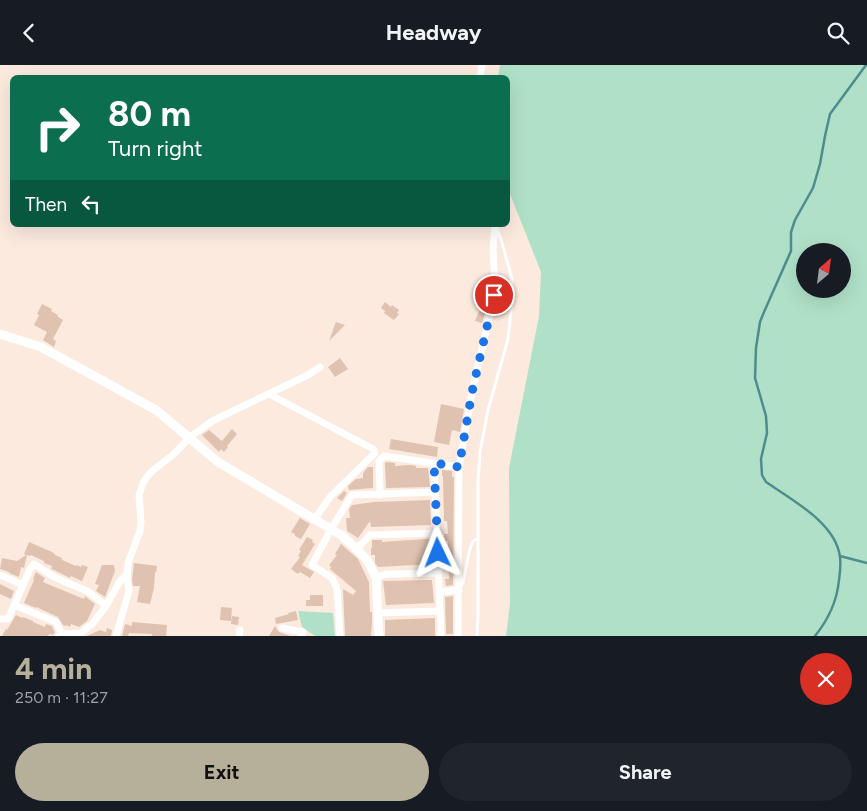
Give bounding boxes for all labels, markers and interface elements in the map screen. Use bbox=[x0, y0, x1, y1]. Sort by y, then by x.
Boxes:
icon: back bbox=[15, 19, 43, 47]
text: Headway bbox=[386, 19, 481, 46]
icon: search bbox=[824, 19, 852, 47]
text: 80 m bbox=[108, 93, 191, 135]
icon: right bbox=[25, 95, 90, 160]
text: Turn right bbox=[108, 135, 203, 162]
icon: left bbox=[77, 190, 105, 218]
text: Then bbox=[25, 193, 67, 216]
north arrow bbox=[796, 243, 851, 297]
map controls bbox=[796, 243, 851, 298]
pin bbox=[473, 274, 515, 316]
icon: arrive bbox=[480, 281, 508, 309]
position arrow bbox=[411, 526, 463, 578]
text: 4 min bbox=[15, 650, 92, 687]
button: close bbox=[800, 653, 852, 705]
text: 250 m · 11:27 bbox=[15, 688, 108, 707]
button: Exit bbox=[15, 743, 429, 801]
button: Share bbox=[439, 743, 852, 801]

